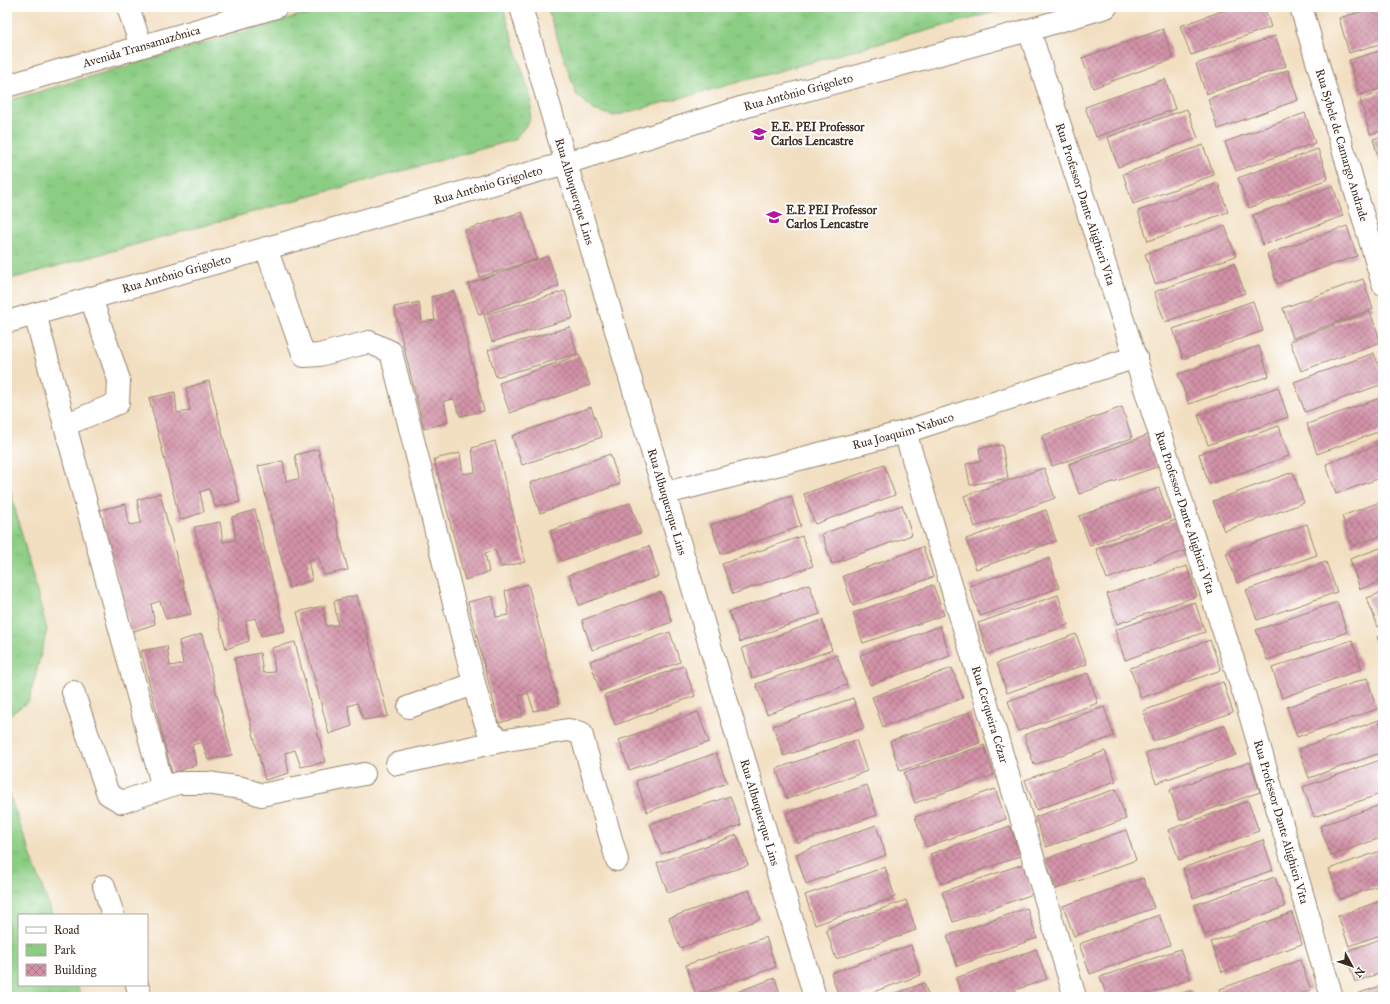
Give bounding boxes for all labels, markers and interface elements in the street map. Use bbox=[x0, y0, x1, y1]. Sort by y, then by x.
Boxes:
street label: Avenida Transamazônica bbox=[80, 22, 203, 71]
street label: Rua Sybele de Camargo Andrade bbox=[1313, 67, 1371, 223]
street label: Rua Antônio Grigoleto bbox=[742, 71, 854, 114]
place label: E.E. PEI Professor Carlos Lencastre bbox=[771, 120, 865, 148]
street label: Rua Professor Dante Alighieri Vita bbox=[1053, 121, 1119, 288]
school or university icon: E.E. PEI Professor Carlos Lencastre bbox=[750, 125, 768, 143]
street label: Rua Albuquerque Lins bbox=[552, 137, 597, 246]
street label: Rua Antônio Grigoleto bbox=[432, 163, 544, 207]
place label: E.E PEI Professor Carlos Lencastre bbox=[786, 203, 878, 231]
school or university icon: E.E PEI Professor Carlos Lencastre bbox=[765, 208, 783, 226]
street label: Rua Antônio Grigoleto bbox=[120, 252, 232, 296]
street label: Rua Joaquim Nabuco bbox=[851, 410, 955, 452]
street label: Rua Professor Dante Alighieri Vita bbox=[1152, 429, 1218, 596]
street label: Rua Albuquerque Lins bbox=[645, 447, 690, 557]
street label: Rua Cerqueira Cézar bbox=[969, 664, 1011, 765]
street label: Rua Professor Dante Alighieri Vita bbox=[1251, 738, 1312, 906]
street label: Rua Albuquerque Lins bbox=[737, 757, 782, 867]
legend bbox=[18, 914, 148, 986]
text: Road bbox=[54, 923, 80, 937]
text: Park bbox=[54, 943, 76, 957]
north arrow bbox=[1332, 946, 1372, 986]
text: Building bbox=[54, 963, 97, 978]
text: N bbox=[1351, 964, 1367, 980]

